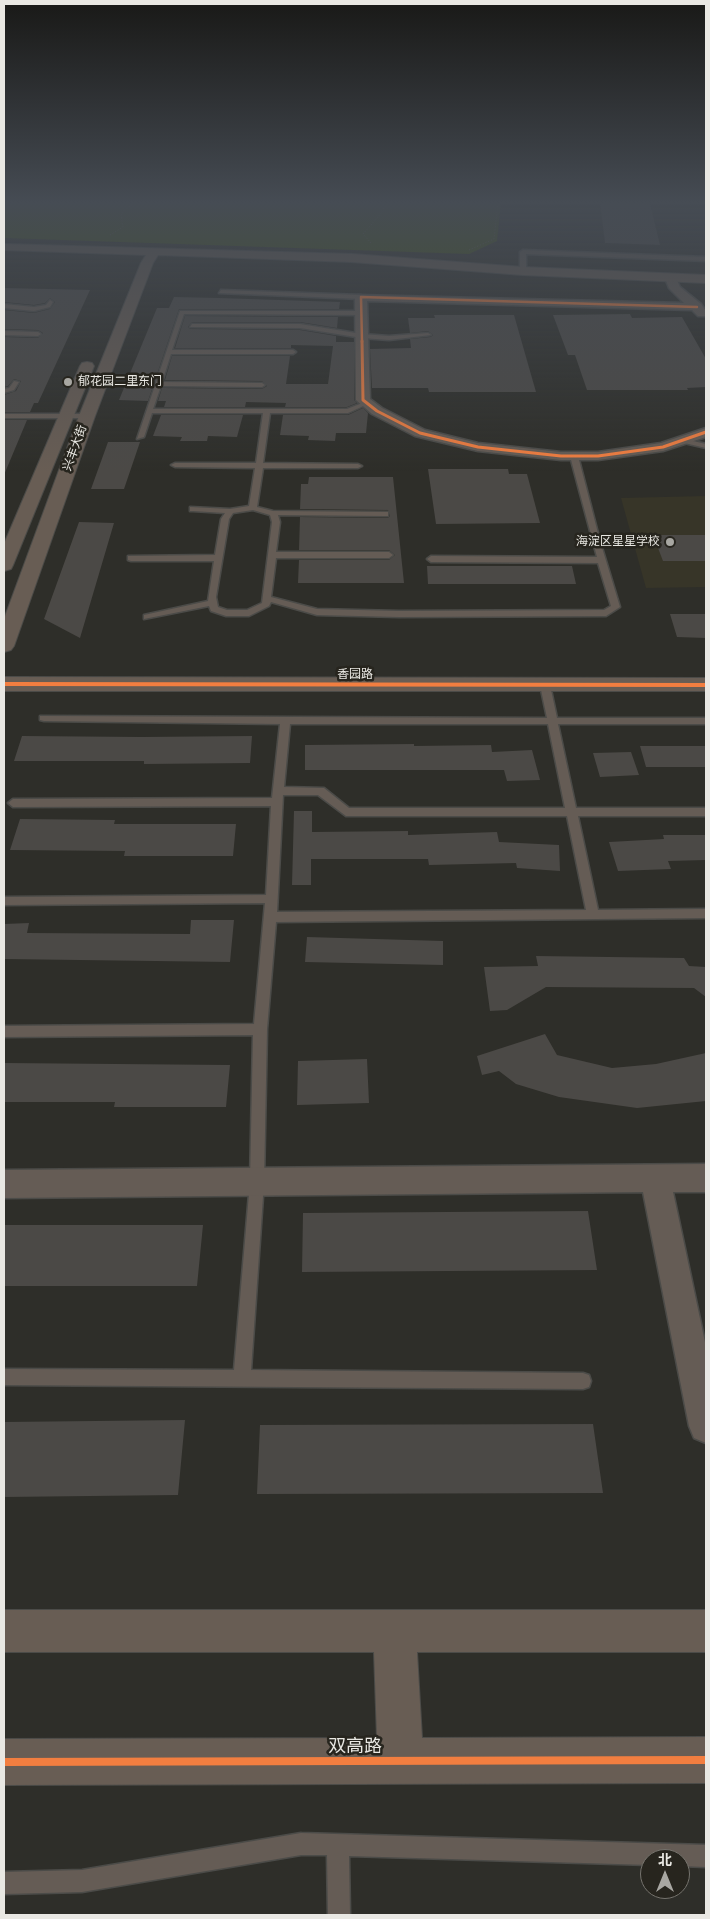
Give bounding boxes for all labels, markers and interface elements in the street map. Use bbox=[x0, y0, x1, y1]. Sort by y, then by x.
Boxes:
place label: 郁花园二里东门 bbox=[78, 375, 162, 389]
marker: 郁花园二里东门 bbox=[62, 376, 74, 388]
street label: 兴丰大街 bbox=[60, 423, 90, 473]
place label: 海淀区星星学校 bbox=[576, 535, 660, 549]
marker: 海淀区星星学校 bbox=[664, 536, 676, 548]
street label: 香园路 bbox=[337, 668, 373, 682]
street label: 双高路 bbox=[328, 1736, 382, 1758]
north arrow bbox=[640, 1849, 690, 1899]
text: 北 bbox=[658, 1851, 672, 1869]

